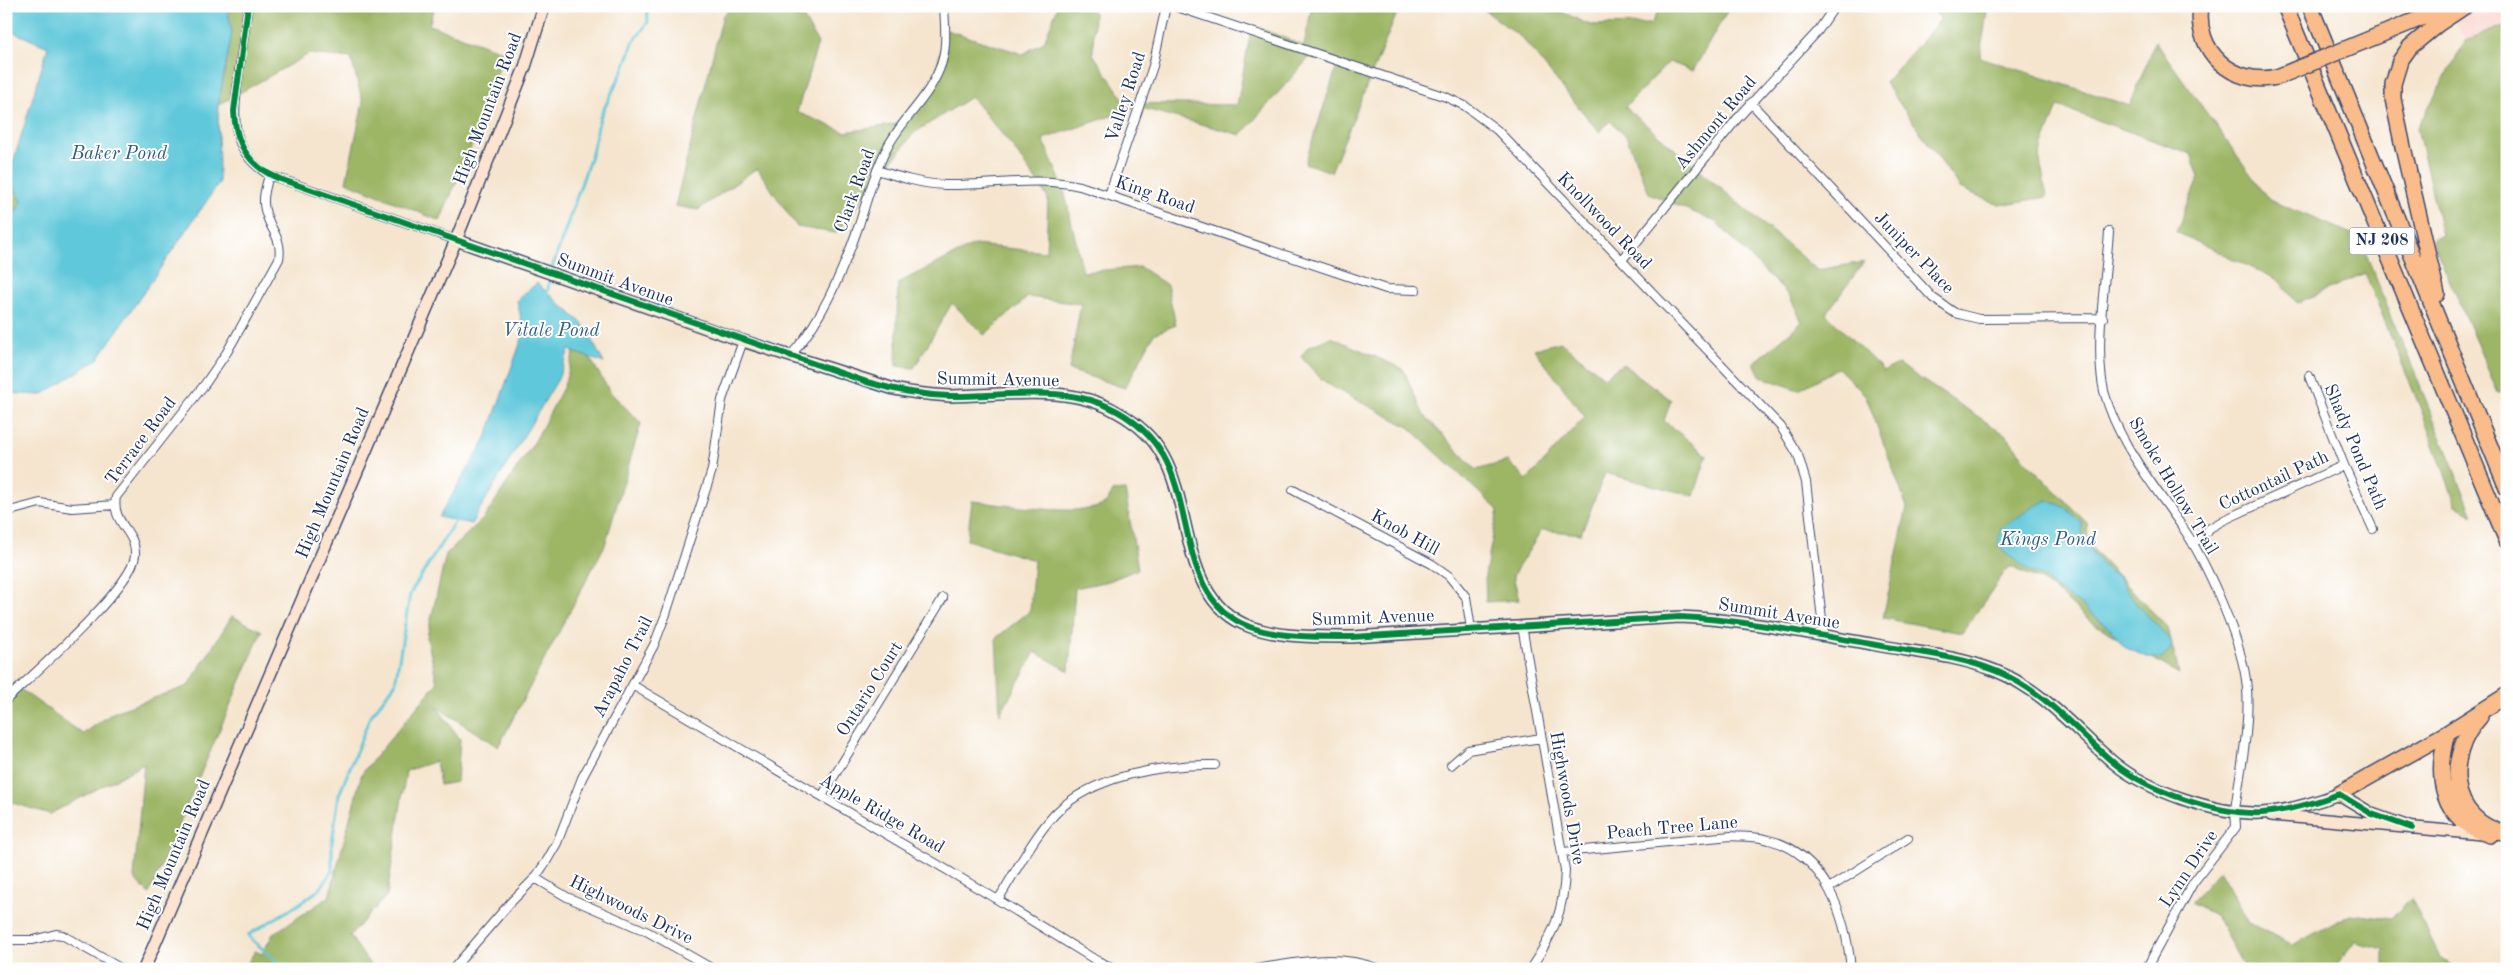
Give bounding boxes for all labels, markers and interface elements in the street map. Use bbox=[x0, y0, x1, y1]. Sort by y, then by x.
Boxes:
street label: High Mountain Road bbox=[451, 30, 525, 188]
street label: Valley Road bbox=[1103, 49, 1149, 145]
street label: Ashmont Road bbox=[1672, 73, 1760, 173]
water label: Baker Pond bbox=[70, 145, 168, 164]
street label: Clark Road bbox=[832, 147, 878, 235]
street label: Knollwood Road bbox=[1553, 169, 1655, 273]
street label: King Road bbox=[1113, 173, 1197, 217]
street label: Juniper Place bbox=[1871, 209, 1957, 297]
road number: NJ 208 bbox=[2350, 228, 2414, 255]
street label: Summit Avenue bbox=[554, 251, 676, 309]
water label: Vitale Pond bbox=[502, 322, 600, 341]
street label: Summit Avenue bbox=[936, 370, 1060, 390]
street label: Shady Pond Path bbox=[2320, 382, 2390, 513]
street label: Terrace Road bbox=[102, 394, 180, 488]
street label: High Mountain Road bbox=[293, 405, 373, 561]
street label: Smoke Hollow Trail bbox=[2125, 414, 2221, 558]
street label: Cottontail Path bbox=[2216, 448, 2332, 514]
street label: Knob Hill bbox=[1368, 507, 1442, 559]
water label: Kings Pond bbox=[1999, 531, 2097, 550]
street label: Summit Avenue bbox=[1717, 596, 1841, 632]
street label: Summit Avenue bbox=[1311, 607, 1435, 629]
street label: Arapaho Trail bbox=[590, 613, 656, 720]
street label: Ontario Court bbox=[834, 638, 906, 740]
street label: Highwoods Drive bbox=[1546, 730, 1588, 866]
street label: Apple Ridge Road bbox=[816, 771, 948, 857]
street label: High Mountain Road bbox=[134, 777, 214, 933]
street label: Peach Tree Lane bbox=[1605, 813, 1739, 843]
street label: Lynn Drive bbox=[2157, 827, 2221, 911]
street label: Highwoods Drive bbox=[566, 872, 696, 948]

